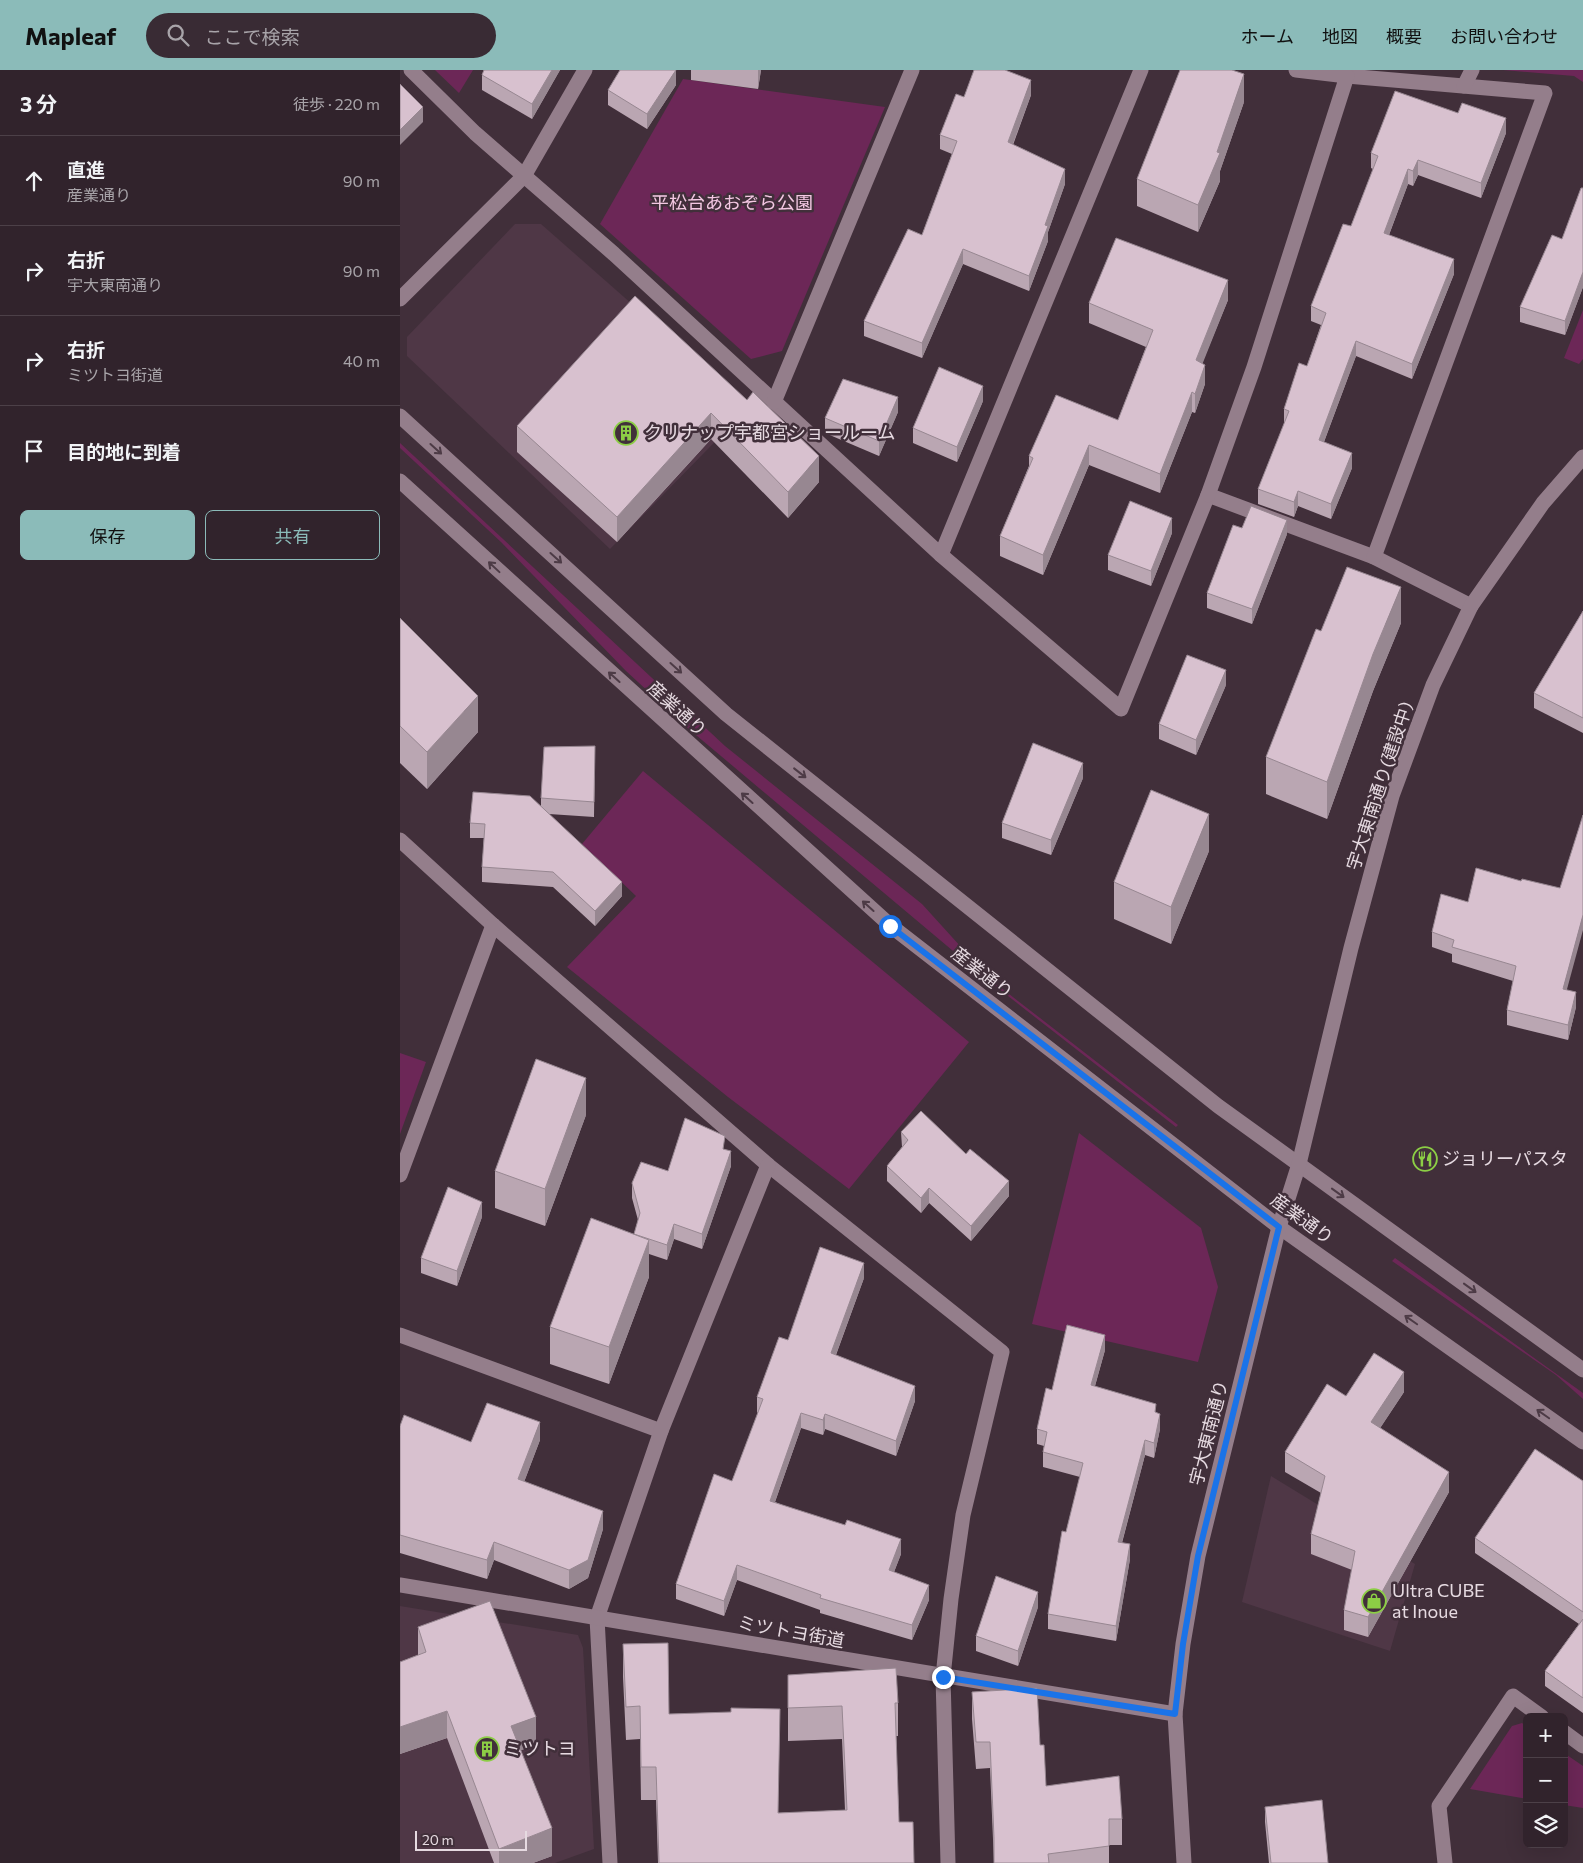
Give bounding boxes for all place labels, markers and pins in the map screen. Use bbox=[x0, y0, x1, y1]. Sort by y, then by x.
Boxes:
building icon: クリナップ宇都宮ショールーム bbox=[613, 420, 639, 446]
place label: クリナップ宇都宮ショールーム bbox=[644, 421, 895, 443]
restaurant icon: ジョリーパスタ bbox=[1412, 1146, 1438, 1172]
place label: ジョリーパスタ bbox=[1442, 1147, 1568, 1169]
place label: Ultra CUBE at Inoue bbox=[1392, 1579, 1485, 1622]
shop icon: Ultra CUBE at Inoue bbox=[1361, 1588, 1387, 1614]
building icon: ミツトヨ bbox=[474, 1736, 500, 1762]
place label: ミツトヨ bbox=[504, 1737, 576, 1759]

